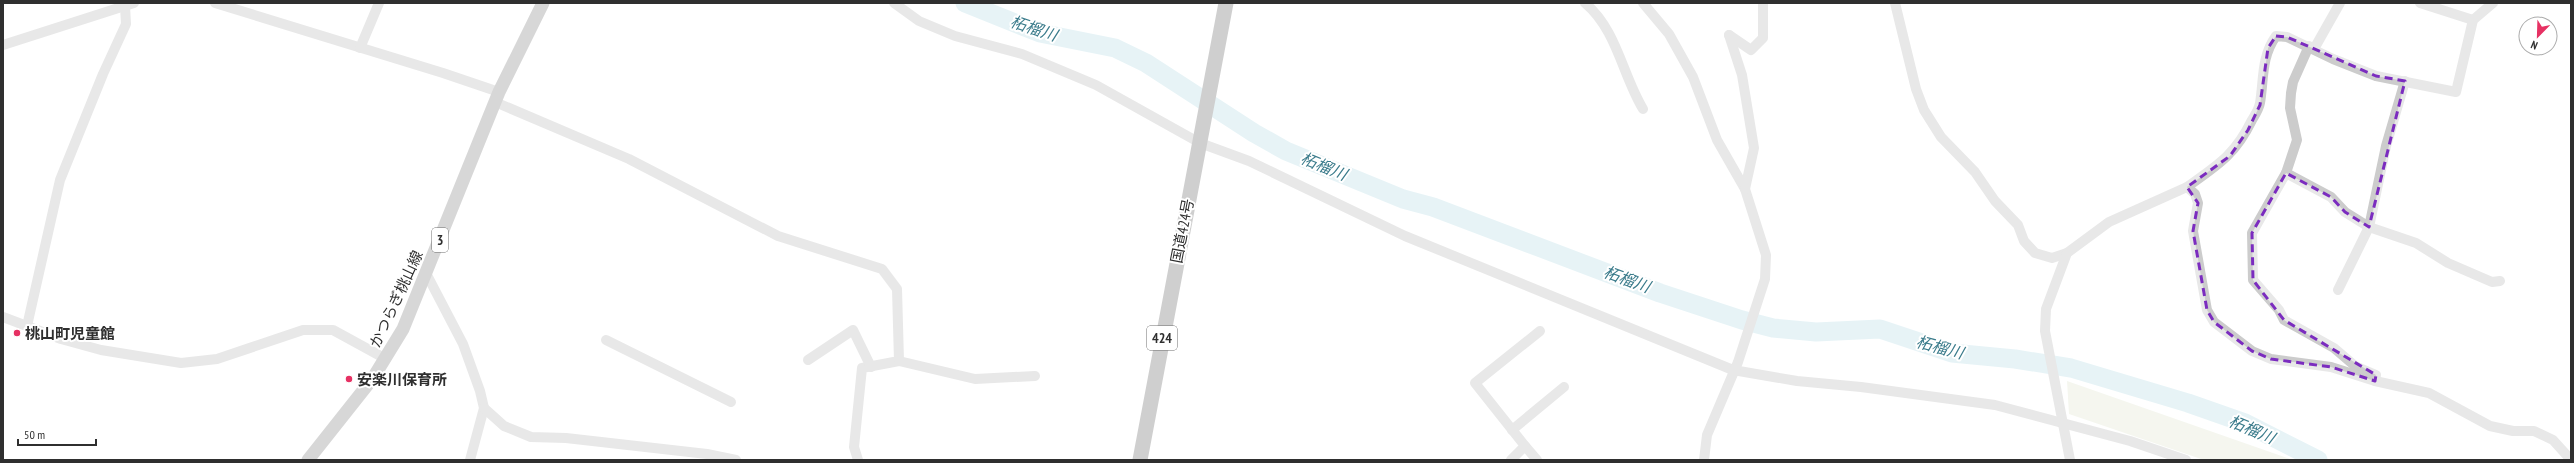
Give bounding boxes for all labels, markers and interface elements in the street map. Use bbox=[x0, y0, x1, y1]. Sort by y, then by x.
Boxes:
water label: 柘榴川 bbox=[1008, 11, 1062, 46]
north arrow bbox=[2518, 16, 2558, 56]
text: N bbox=[2529, 38, 2540, 53]
water label: 柘榴川 bbox=[1298, 148, 1352, 185]
street label: 国道424号 bbox=[1166, 197, 1198, 265]
road number: 3 bbox=[432, 228, 448, 252]
street label: かつらぎ桃山線 bbox=[365, 247, 427, 351]
water label: 柘榴川 bbox=[1601, 261, 1655, 297]
place label: 桃山町児童館 bbox=[25, 324, 115, 343]
road number: 424 bbox=[1147, 326, 1177, 350]
marker: 桃山町児童館 bbox=[12, 328, 22, 338]
water label: 柘榴川 bbox=[1914, 331, 1968, 363]
place label: 安楽川保育所 bbox=[357, 370, 447, 389]
marker: 安楽川保育所 bbox=[344, 374, 354, 384]
water label: 柘榴川 bbox=[2226, 410, 2280, 448]
scale bar bbox=[18, 421, 96, 447]
text: 50 m bbox=[24, 427, 45, 442]

